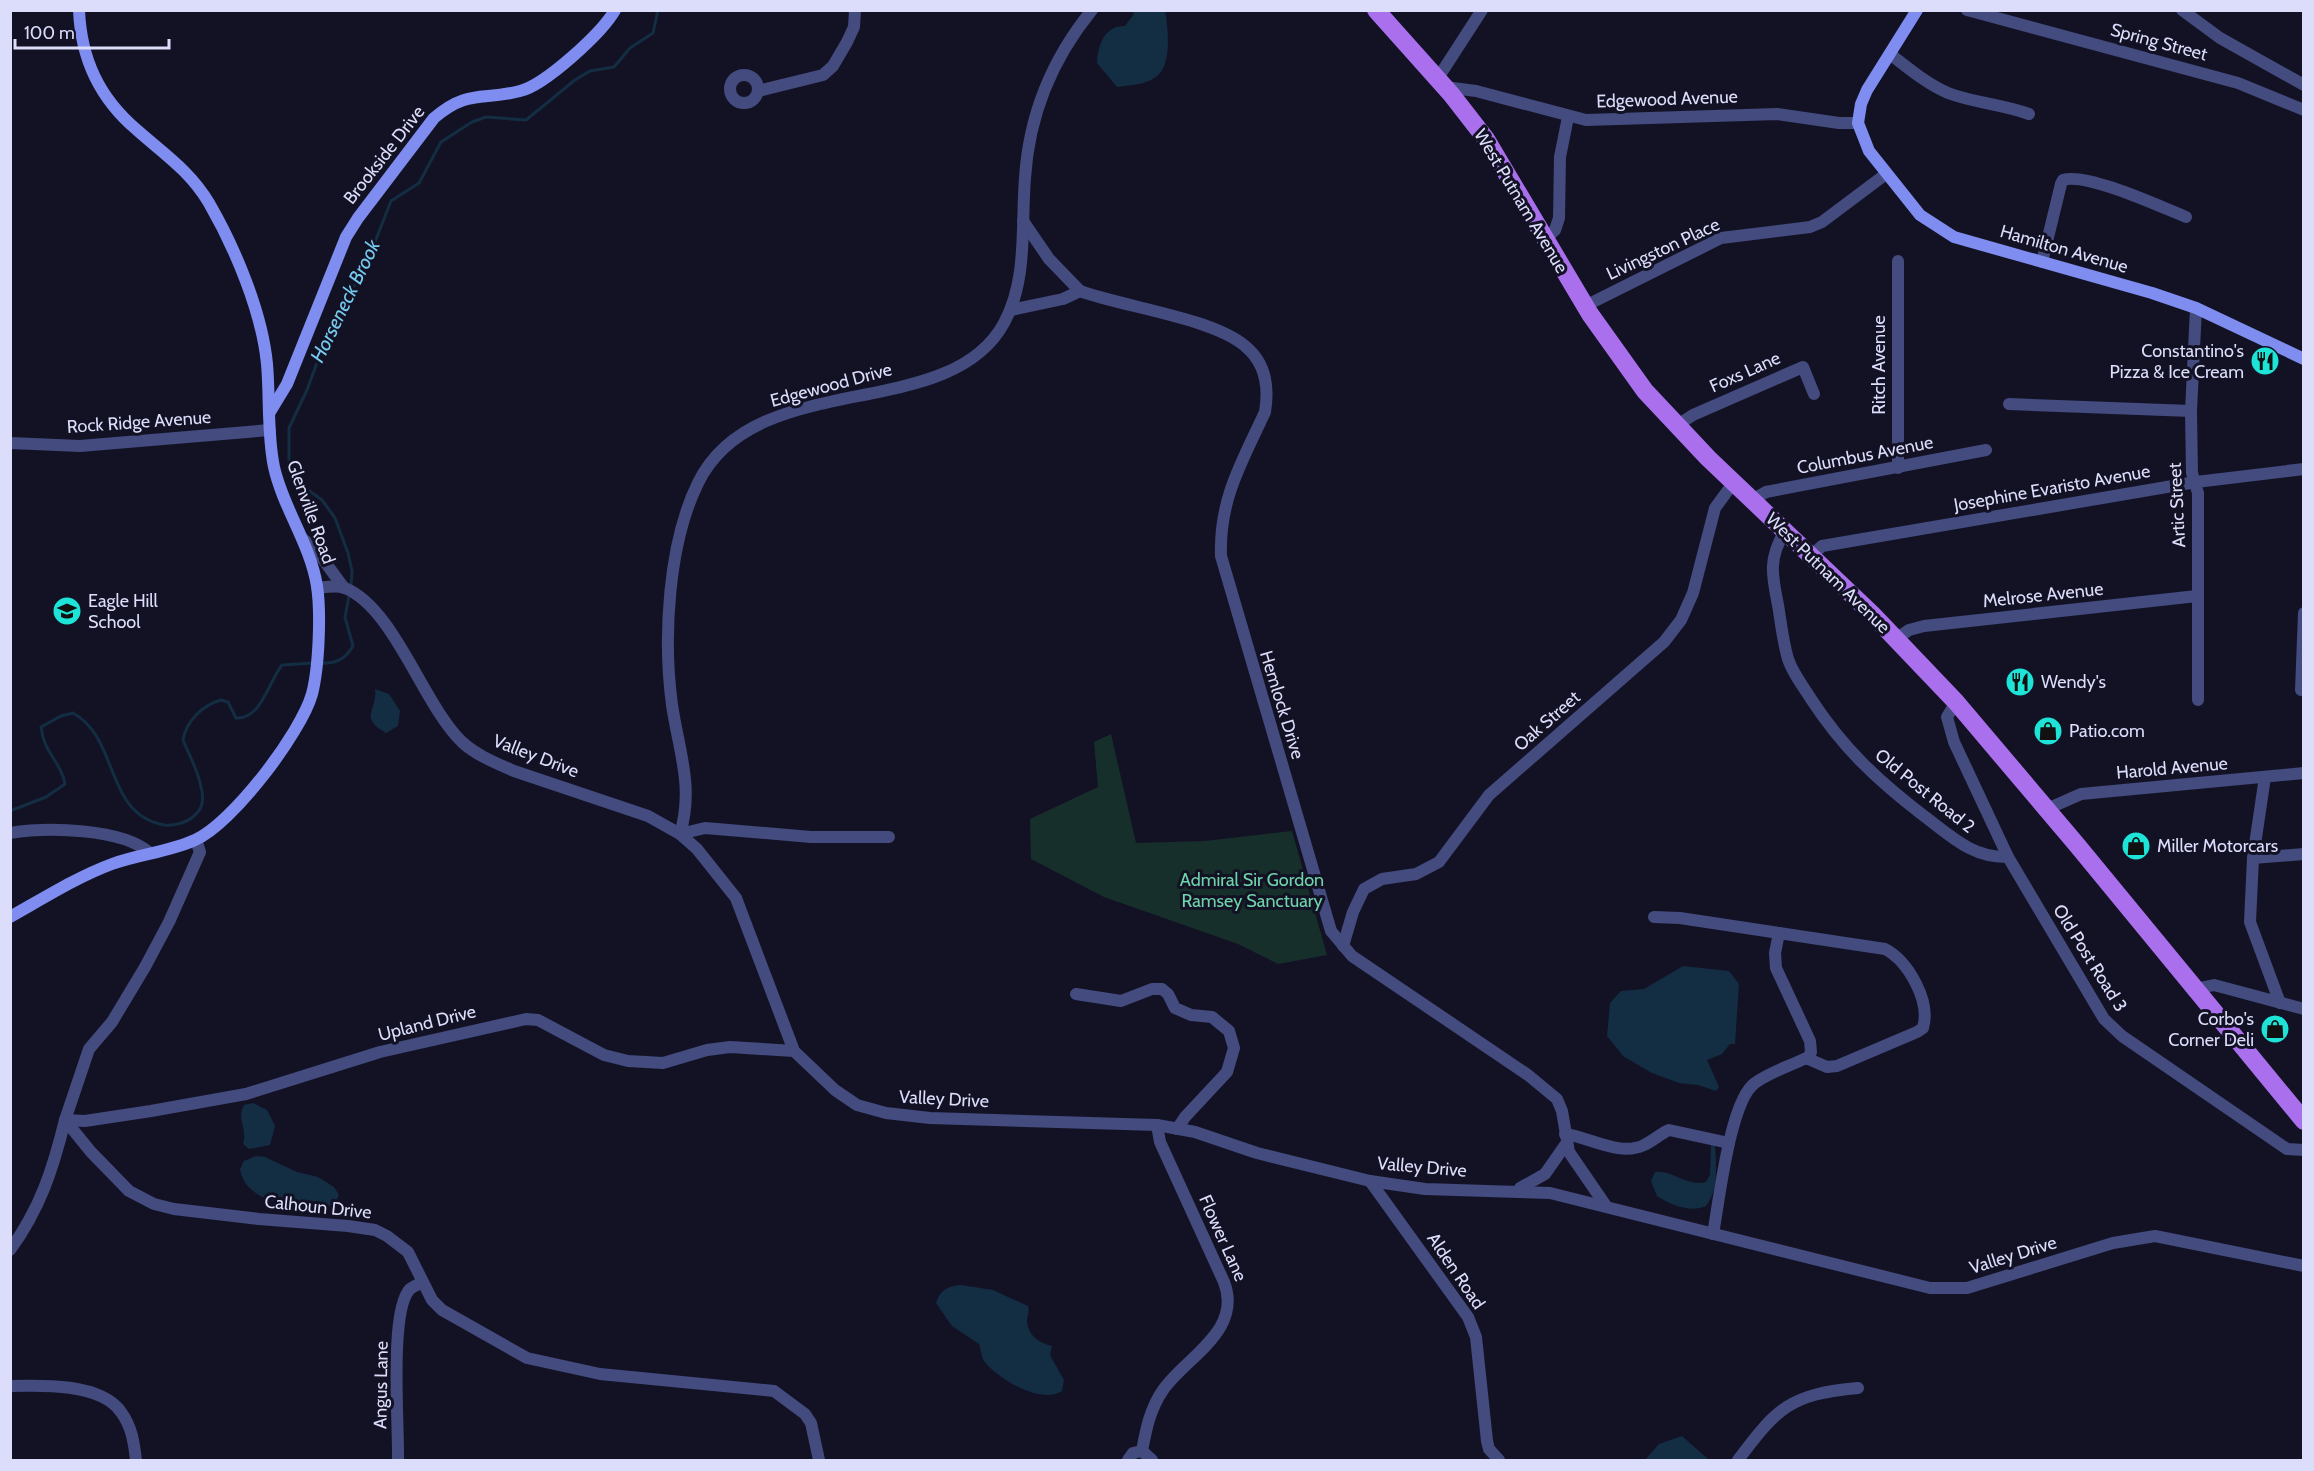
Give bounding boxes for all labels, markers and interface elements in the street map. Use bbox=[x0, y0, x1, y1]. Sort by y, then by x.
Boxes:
scale bar bbox=[15, 12, 170, 50]
street label: Spring Street bbox=[2108, 19, 2210, 65]
text: 100 m bbox=[24, 22, 75, 44]
street label: Edgewood Avenue bbox=[1596, 86, 1738, 112]
street label: Brookside Drive bbox=[339, 101, 429, 209]
street label: West Putnam Avenue bbox=[1469, 125, 1573, 277]
street label: Livingston Place bbox=[1603, 213, 1723, 285]
street label: Hamilton Avenue bbox=[1998, 220, 2130, 278]
water label: Horseneck Brook bbox=[305, 234, 386, 366]
street label: Ritch Avenue bbox=[1868, 315, 1890, 415]
place label: Constantino's Pizza & Ice Cream bbox=[2110, 340, 2244, 383]
restaurant icon: Constantino's Pizza & Ice Cream bbox=[2249, 345, 2281, 377]
street label: Foxs Lane bbox=[1706, 347, 1784, 397]
street label: Edgewood Drive bbox=[768, 358, 894, 412]
street label: Rock Ridge Avenue bbox=[66, 406, 212, 438]
street label: Columbus Avenue bbox=[1795, 431, 1935, 479]
street label: Glenville Road bbox=[282, 457, 340, 567]
street label: Josephine Evaristo Avenue bbox=[1951, 460, 2152, 516]
street label: Artic Street bbox=[2164, 462, 2190, 548]
street label: West Putnam Avenue bbox=[1761, 508, 1895, 638]
street label: Melrose Avenue bbox=[1982, 578, 2104, 612]
place label: Eagle Hill School bbox=[88, 590, 159, 633]
school or university icon: Eagle Hill School bbox=[51, 595, 83, 627]
street label: Hemlock Drive bbox=[1255, 648, 1309, 762]
restaurant icon: Wendy's bbox=[2004, 666, 2036, 698]
place label: Wendy's bbox=[2041, 671, 2106, 693]
street label: Oak Street bbox=[1509, 686, 1585, 756]
shop icon: Patio.com bbox=[2032, 715, 2064, 747]
place label: Patio.com bbox=[2069, 720, 2145, 742]
street label: Valley Drive bbox=[490, 730, 582, 782]
street label: Old Post Road 2 bbox=[1871, 744, 1979, 838]
street label: Harold Avenue bbox=[2115, 752, 2229, 784]
shop icon: Miller Motorcars bbox=[2120, 830, 2152, 862]
place label: Miller Motorcars bbox=[2157, 835, 2278, 857]
park label: Admiral Sir Gordon Ramsey Sanctuary bbox=[1180, 869, 1324, 912]
street label: Old Post Road 3 bbox=[2048, 900, 2132, 1016]
street label: Upland Drive bbox=[376, 1000, 478, 1046]
place label: Corbo's Corner Deli bbox=[2168, 1008, 2254, 1051]
shop icon: Corbo's Corner Deli bbox=[2259, 1013, 2291, 1045]
street label: Valley Drive bbox=[899, 1086, 989, 1112]
street label: Valley Drive bbox=[1376, 1152, 1468, 1182]
street label: Calhoun Drive bbox=[263, 1190, 373, 1224]
street label: Flower Lane bbox=[1194, 1191, 1252, 1285]
street label: Alden Road bbox=[1422, 1229, 1490, 1313]
street label: Valley Drive bbox=[1967, 1231, 2059, 1279]
street label: Angus Lane bbox=[369, 1341, 393, 1429]

